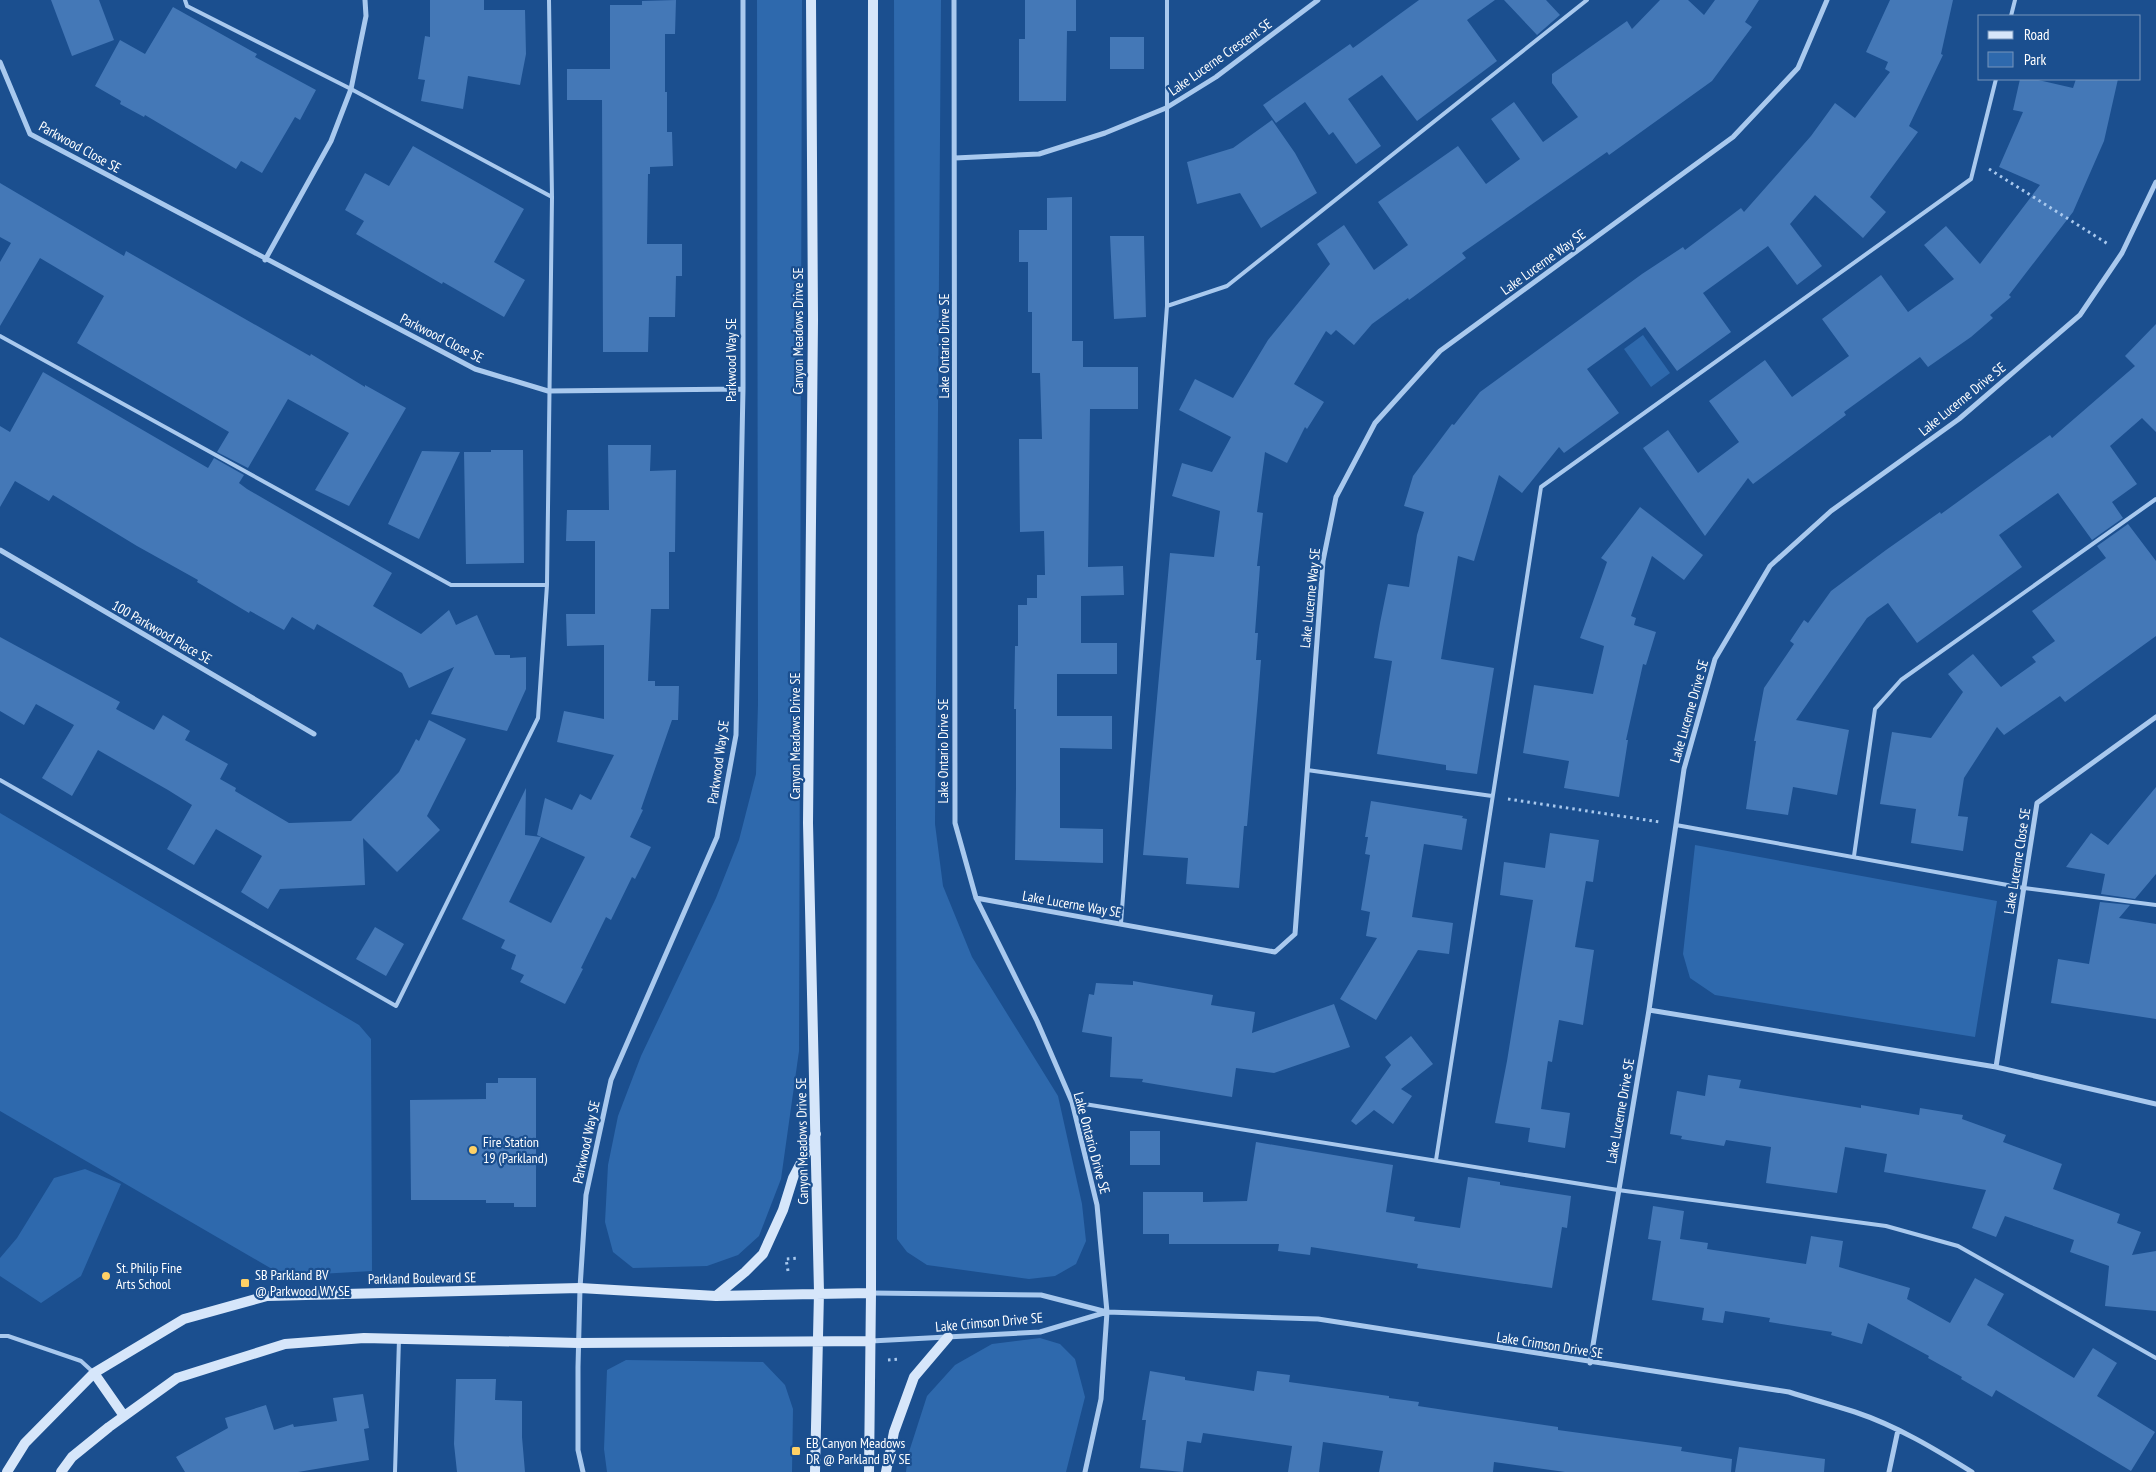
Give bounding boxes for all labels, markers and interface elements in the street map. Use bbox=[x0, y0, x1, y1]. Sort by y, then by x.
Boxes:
street label: Lake Lucerne Crescent SE bbox=[1165, 15, 1275, 99]
legend bbox=[1978, 15, 2141, 80]
text: Road bbox=[2024, 25, 2050, 44]
text: Park bbox=[2024, 50, 2046, 69]
street label: Parkwood Close SE bbox=[36, 117, 124, 177]
street label: Lake Lucerne Way SE bbox=[1497, 225, 1589, 299]
street label: Canyon Meadows Drive SE bbox=[789, 267, 807, 395]
street label: Lake Ontario Drive SE bbox=[935, 294, 953, 398]
street label: Parkwood Close SE bbox=[397, 309, 487, 367]
street label: Parkwood Way SE bbox=[722, 318, 740, 402]
street label: Lake Lucerne Drive SE bbox=[1915, 358, 2009, 440]
street label: Lake Lucerne Way SE bbox=[1296, 547, 1324, 649]
street label: 100 Parkwood Place SE bbox=[109, 596, 215, 668]
street label: Lake Lucerne Drive SE bbox=[1666, 657, 1712, 765]
street label: Canyon Meadows Drive SE bbox=[786, 672, 804, 800]
street label: Lake Ontario Drive SE bbox=[934, 699, 952, 803]
street label: Parkwood Way SE bbox=[703, 719, 733, 805]
street label: Lake Lucerne Close SE bbox=[2000, 807, 2034, 915]
street label: Lake Lucerne Way SE bbox=[1021, 886, 1123, 922]
street label: Lake Lucerne Drive SE bbox=[1602, 1057, 1638, 1165]
street label: Canyon Meadows Drive SE bbox=[792, 1077, 812, 1205]
street label: Lake Ontario Drive SE bbox=[1070, 1090, 1114, 1196]
street label: Parkwood Way SE bbox=[568, 1099, 604, 1185]
place label: Fire Station 19 (Parkland) bbox=[483, 1133, 548, 1167]
marker: Fire Station 19 (Parkland) bbox=[467, 1144, 479, 1156]
place label: St. Philip Fine Arts School bbox=[116, 1259, 182, 1293]
place label: SB Parkland BV @ Parkwood WY SE bbox=[255, 1266, 350, 1300]
street label: Parkland Boulevard SE bbox=[368, 1268, 476, 1288]
marker: St. Philip Fine Arts School bbox=[100, 1270, 112, 1282]
marker: SB Parkland BV @ Parkwood WY SE bbox=[239, 1277, 251, 1289]
street label: Lake Crimson Drive SE bbox=[935, 1308, 1043, 1336]
street label: Lake Crimson Drive SE bbox=[1495, 1328, 1605, 1362]
place label: EB Canyon Meadows DR @ Parkland BV SE bbox=[806, 1434, 911, 1468]
marker: EB Canyon Meadows DR @ Parkland BV SE bbox=[790, 1445, 802, 1457]

